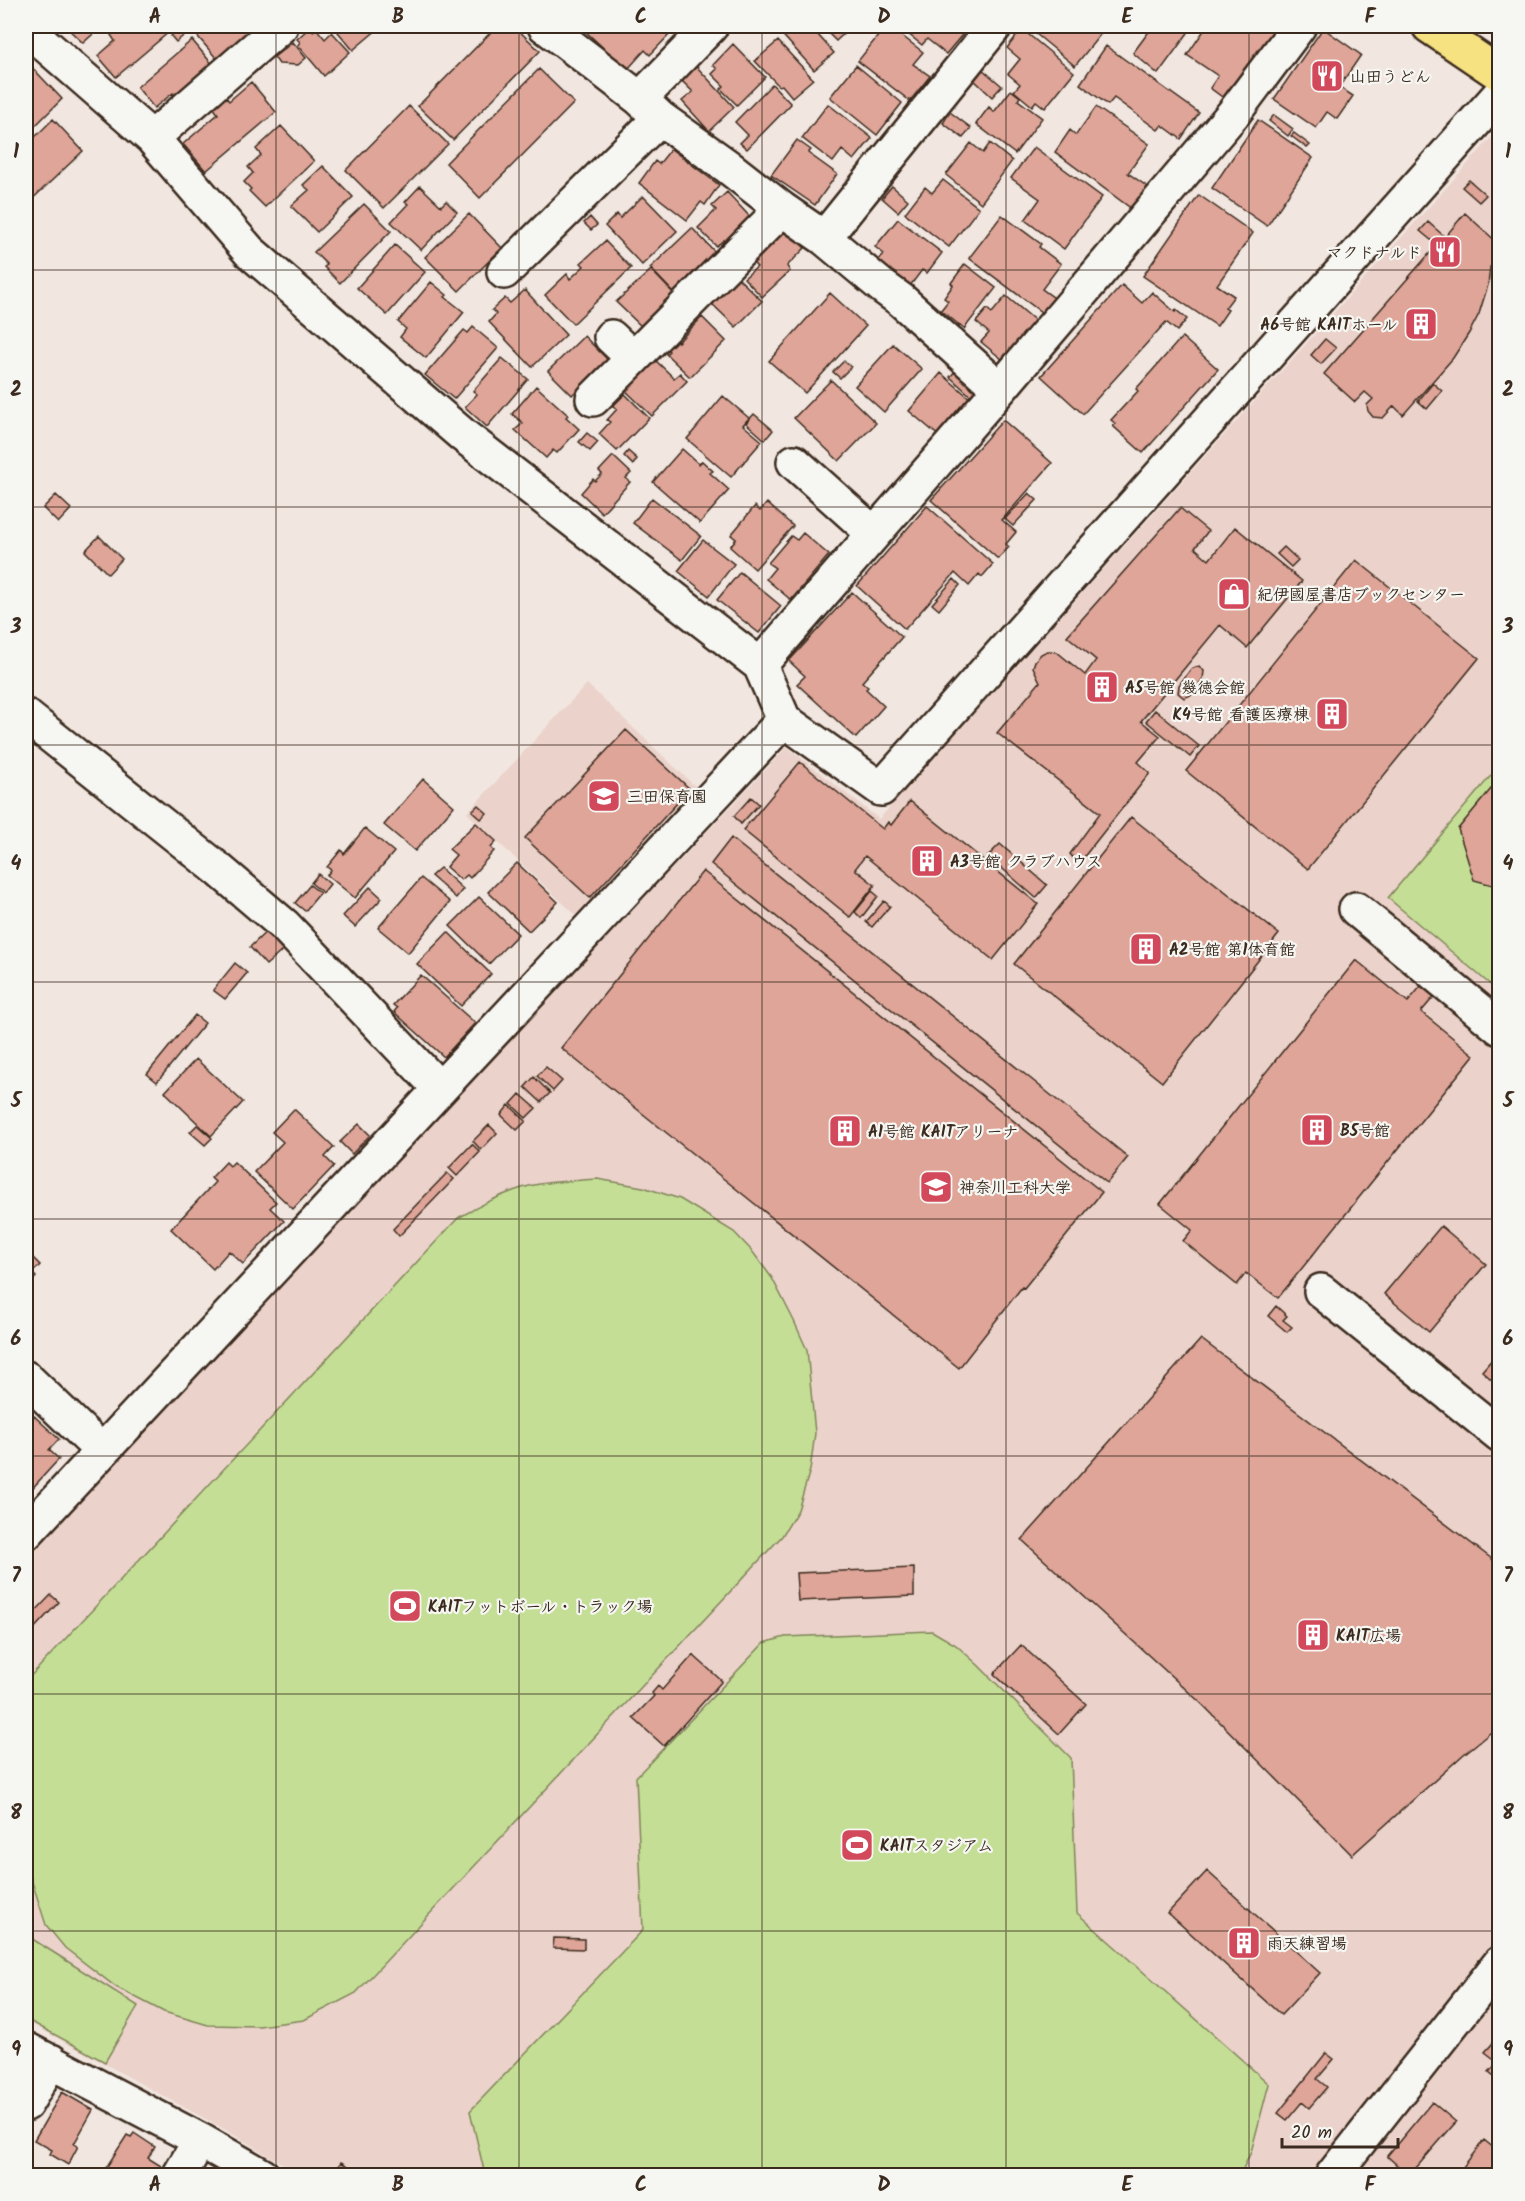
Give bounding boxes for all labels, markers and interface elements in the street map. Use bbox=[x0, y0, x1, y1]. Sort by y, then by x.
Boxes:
text: A bbox=[149, 2, 161, 34]
text: B bbox=[392, 2, 404, 34]
text: C bbox=[635, 2, 647, 34]
text: D bbox=[877, 2, 891, 34]
text: E bbox=[1121, 2, 1133, 34]
text: F bbox=[1365, 2, 1377, 34]
restaurant icon: 山田うどん bbox=[1309, 58, 1345, 94]
place label: 山田うどん bbox=[1350, 65, 1431, 90]
text: 1 bbox=[13, 137, 19, 169]
text: 1 bbox=[1505, 137, 1511, 169]
restaurant icon: マクドナルド bbox=[1427, 234, 1463, 270]
place label: マクドナルド bbox=[1327, 241, 1422, 266]
building icon: A6号館 KAITホール bbox=[1403, 306, 1439, 342]
place label: A6号館 KAITホール bbox=[1260, 313, 1398, 338]
text: 2 bbox=[10, 375, 22, 407]
text: 2 bbox=[1502, 375, 1514, 407]
shop icon: 紀伊國屋書店ブックセンター bbox=[1216, 576, 1252, 612]
place label: 紀伊國屋書店ブックセンター bbox=[1257, 583, 1465, 608]
text: 3 bbox=[10, 612, 22, 644]
text: 3 bbox=[1502, 612, 1514, 644]
building icon: A5号館 幾徳会館 bbox=[1084, 669, 1120, 705]
place label: A5号館 幾徳会館 bbox=[1125, 676, 1245, 701]
building icon: K4号館 看護医療棟 bbox=[1314, 696, 1350, 732]
place label: K4号館 看護医療棟 bbox=[1172, 703, 1310, 728]
school or university icon: 三田保育園 bbox=[586, 778, 622, 814]
place label: 三田保育園 bbox=[627, 785, 707, 810]
building icon: A3号館 クラブハウス bbox=[909, 843, 945, 879]
text: 4 bbox=[11, 849, 22, 881]
text: 4 bbox=[1503, 849, 1514, 881]
place label: A3号館 クラブハウス bbox=[950, 850, 1102, 875]
building icon: A2号館 第1体育館 bbox=[1128, 931, 1164, 967]
place label: A2号館 第1体育館 bbox=[1169, 938, 1295, 963]
text: 5 bbox=[10, 1086, 23, 1118]
text: 5 bbox=[1502, 1086, 1515, 1118]
building icon: B5号館 bbox=[1299, 1112, 1335, 1148]
building icon: A1号館 KAITアリーナ bbox=[827, 1113, 863, 1149]
place label: B5号館 bbox=[1340, 1119, 1390, 1144]
place label: A1号館 KAITアリーナ bbox=[868, 1120, 1018, 1145]
school or university icon: 神奈川工科大学 bbox=[918, 1169, 954, 1205]
place label: 神奈川工科大学 bbox=[959, 1176, 1071, 1201]
text: 6 bbox=[11, 1324, 22, 1356]
text: 6 bbox=[1503, 1324, 1514, 1356]
text: 7 bbox=[11, 1561, 21, 1593]
text: 7 bbox=[1503, 1561, 1513, 1593]
sports icon: KAITフットボール・トラック場 bbox=[387, 1588, 423, 1624]
place label: KAITフットボール・トラック場 bbox=[428, 1595, 653, 1620]
building icon: KAIT広場 bbox=[1295, 1617, 1331, 1653]
place label: KAIT広場 bbox=[1336, 1624, 1401, 1649]
text: 8 bbox=[10, 1798, 22, 1830]
text: 8 bbox=[1502, 1798, 1514, 1830]
sports icon: KAITスタジアム bbox=[839, 1827, 875, 1863]
place label: KAITスタジアム bbox=[880, 1834, 993, 1859]
building icon: 雨天練習場 bbox=[1226, 1925, 1262, 1961]
place label: 雨天練習場 bbox=[1267, 1932, 1347, 1957]
text: 9 bbox=[11, 2035, 21, 2067]
text: 9 bbox=[1503, 2035, 1513, 2067]
scale bar bbox=[1282, 2111, 1398, 2149]
text: 20 m bbox=[1291, 2119, 1332, 2148]
text: A bbox=[149, 2170, 161, 2201]
text: B bbox=[392, 2170, 404, 2201]
text: C bbox=[635, 2170, 647, 2201]
text: D bbox=[877, 2170, 891, 2201]
text: E bbox=[1121, 2170, 1133, 2201]
text: F bbox=[1365, 2170, 1377, 2201]

